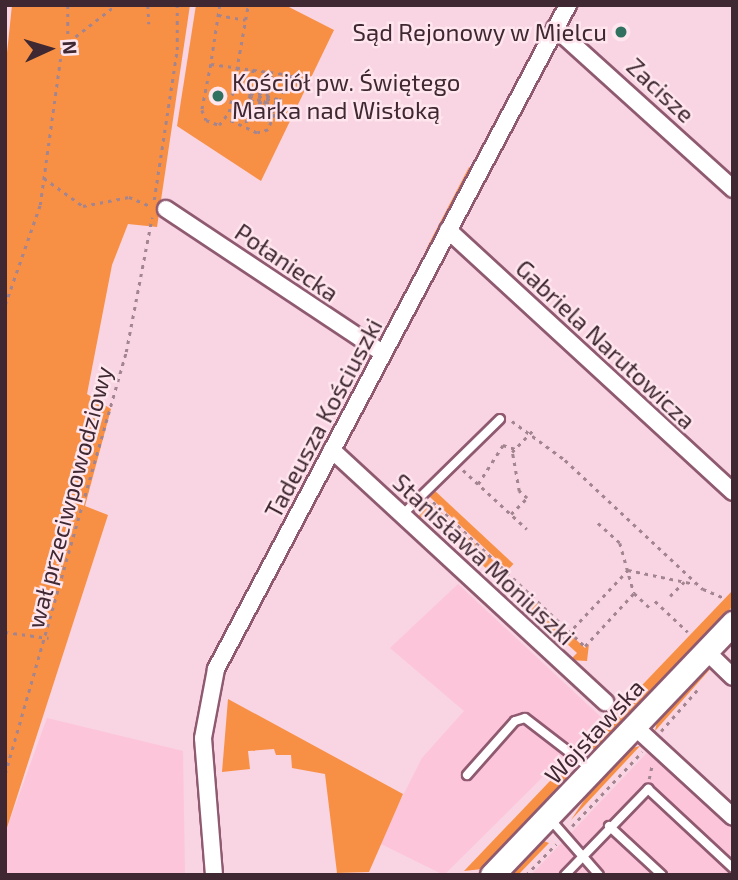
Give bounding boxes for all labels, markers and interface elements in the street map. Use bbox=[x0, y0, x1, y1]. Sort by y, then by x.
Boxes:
north arrow bbox=[14, 14, 84, 84]
place label: Sąd Rejonowy w Mielcu bbox=[351, 18, 607, 46]
marker: Sąd Rejonowy w Mielcu bbox=[613, 24, 629, 40]
text: N bbox=[58, 40, 82, 55]
street label: Zacisze bbox=[621, 52, 701, 128]
place label: Kościół pw. Świętego Marka nad Wisłoką bbox=[232, 68, 461, 124]
marker: Kościół pw. Świętego Marka nad Wisłoką bbox=[210, 88, 226, 104]
street label: Połaniecka bbox=[230, 217, 344, 307]
street label: Gabriela Narutowicza bbox=[510, 253, 702, 435]
street label: Tadeusza Kościuszki bbox=[258, 313, 388, 523]
street label: wał przeciwpowodziowy bbox=[20, 362, 118, 632]
street label: Stanisława Moniuszki bbox=[387, 467, 581, 651]
street label: Wojsławska bbox=[538, 673, 650, 789]

